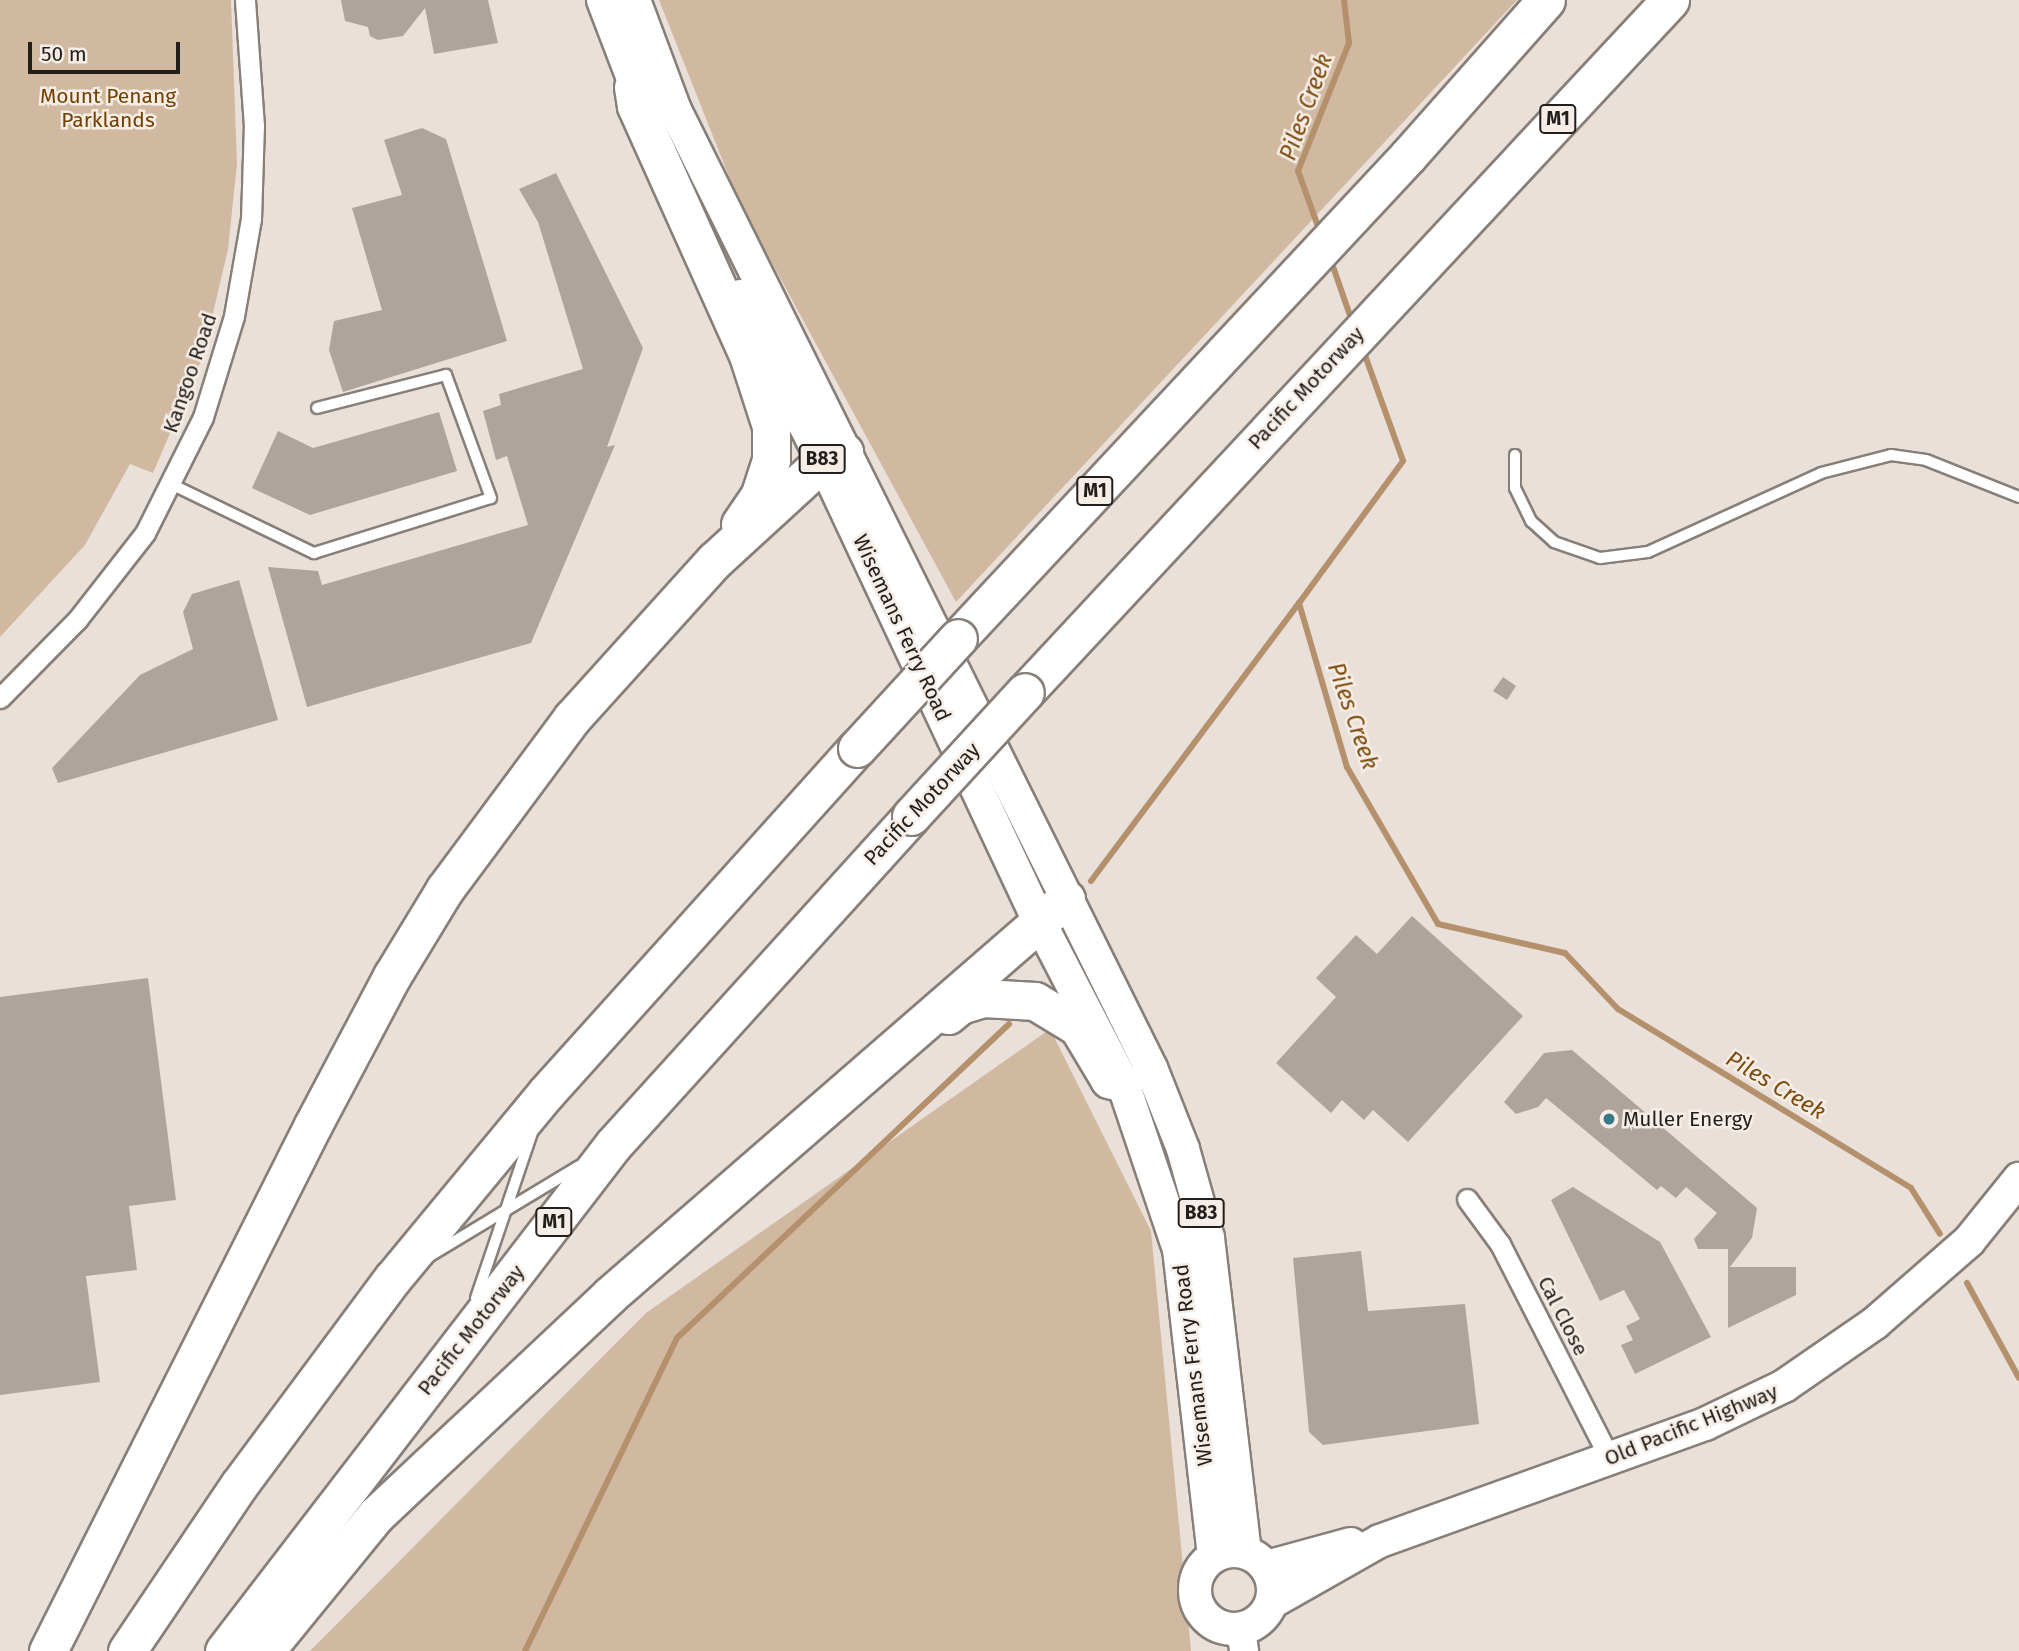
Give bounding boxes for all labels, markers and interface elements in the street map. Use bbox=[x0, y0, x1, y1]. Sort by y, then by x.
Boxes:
scale bar bbox=[32, 28, 184, 72]
text: 50 m bbox=[41, 41, 87, 67]
water label: Piles Creek bbox=[1274, 50, 1338, 164]
park label: Mount Penang Parklands bbox=[40, 83, 176, 133]
road number: M1 bbox=[1539, 104, 1577, 134]
street label: Kangoo Road bbox=[158, 310, 222, 436]
street label: Pacific Motorway bbox=[1243, 321, 1369, 455]
road number: B83 bbox=[798, 444, 846, 474]
road number: M1 bbox=[1076, 476, 1114, 506]
street label: Wisemans Ferry Road bbox=[848, 531, 956, 725]
water label: Piles Creek bbox=[1322, 659, 1384, 773]
street label: Pacific Motorway bbox=[859, 737, 985, 871]
water label: Piles Creek bbox=[1721, 1045, 1831, 1125]
place label: Muller Energy bbox=[1623, 1106, 1753, 1132]
marker: Muller Energy bbox=[1601, 1111, 1617, 1127]
road number: B83 bbox=[1176, 1198, 1226, 1228]
road number: M1 bbox=[535, 1206, 573, 1238]
street label: Pacific Motorway bbox=[412, 1260, 530, 1400]
street label: Wisemans Ferry Road bbox=[1168, 1263, 1218, 1467]
street label: Cal Close bbox=[1532, 1272, 1594, 1360]
street label: Old Pacific Highway bbox=[1601, 1379, 1781, 1471]

